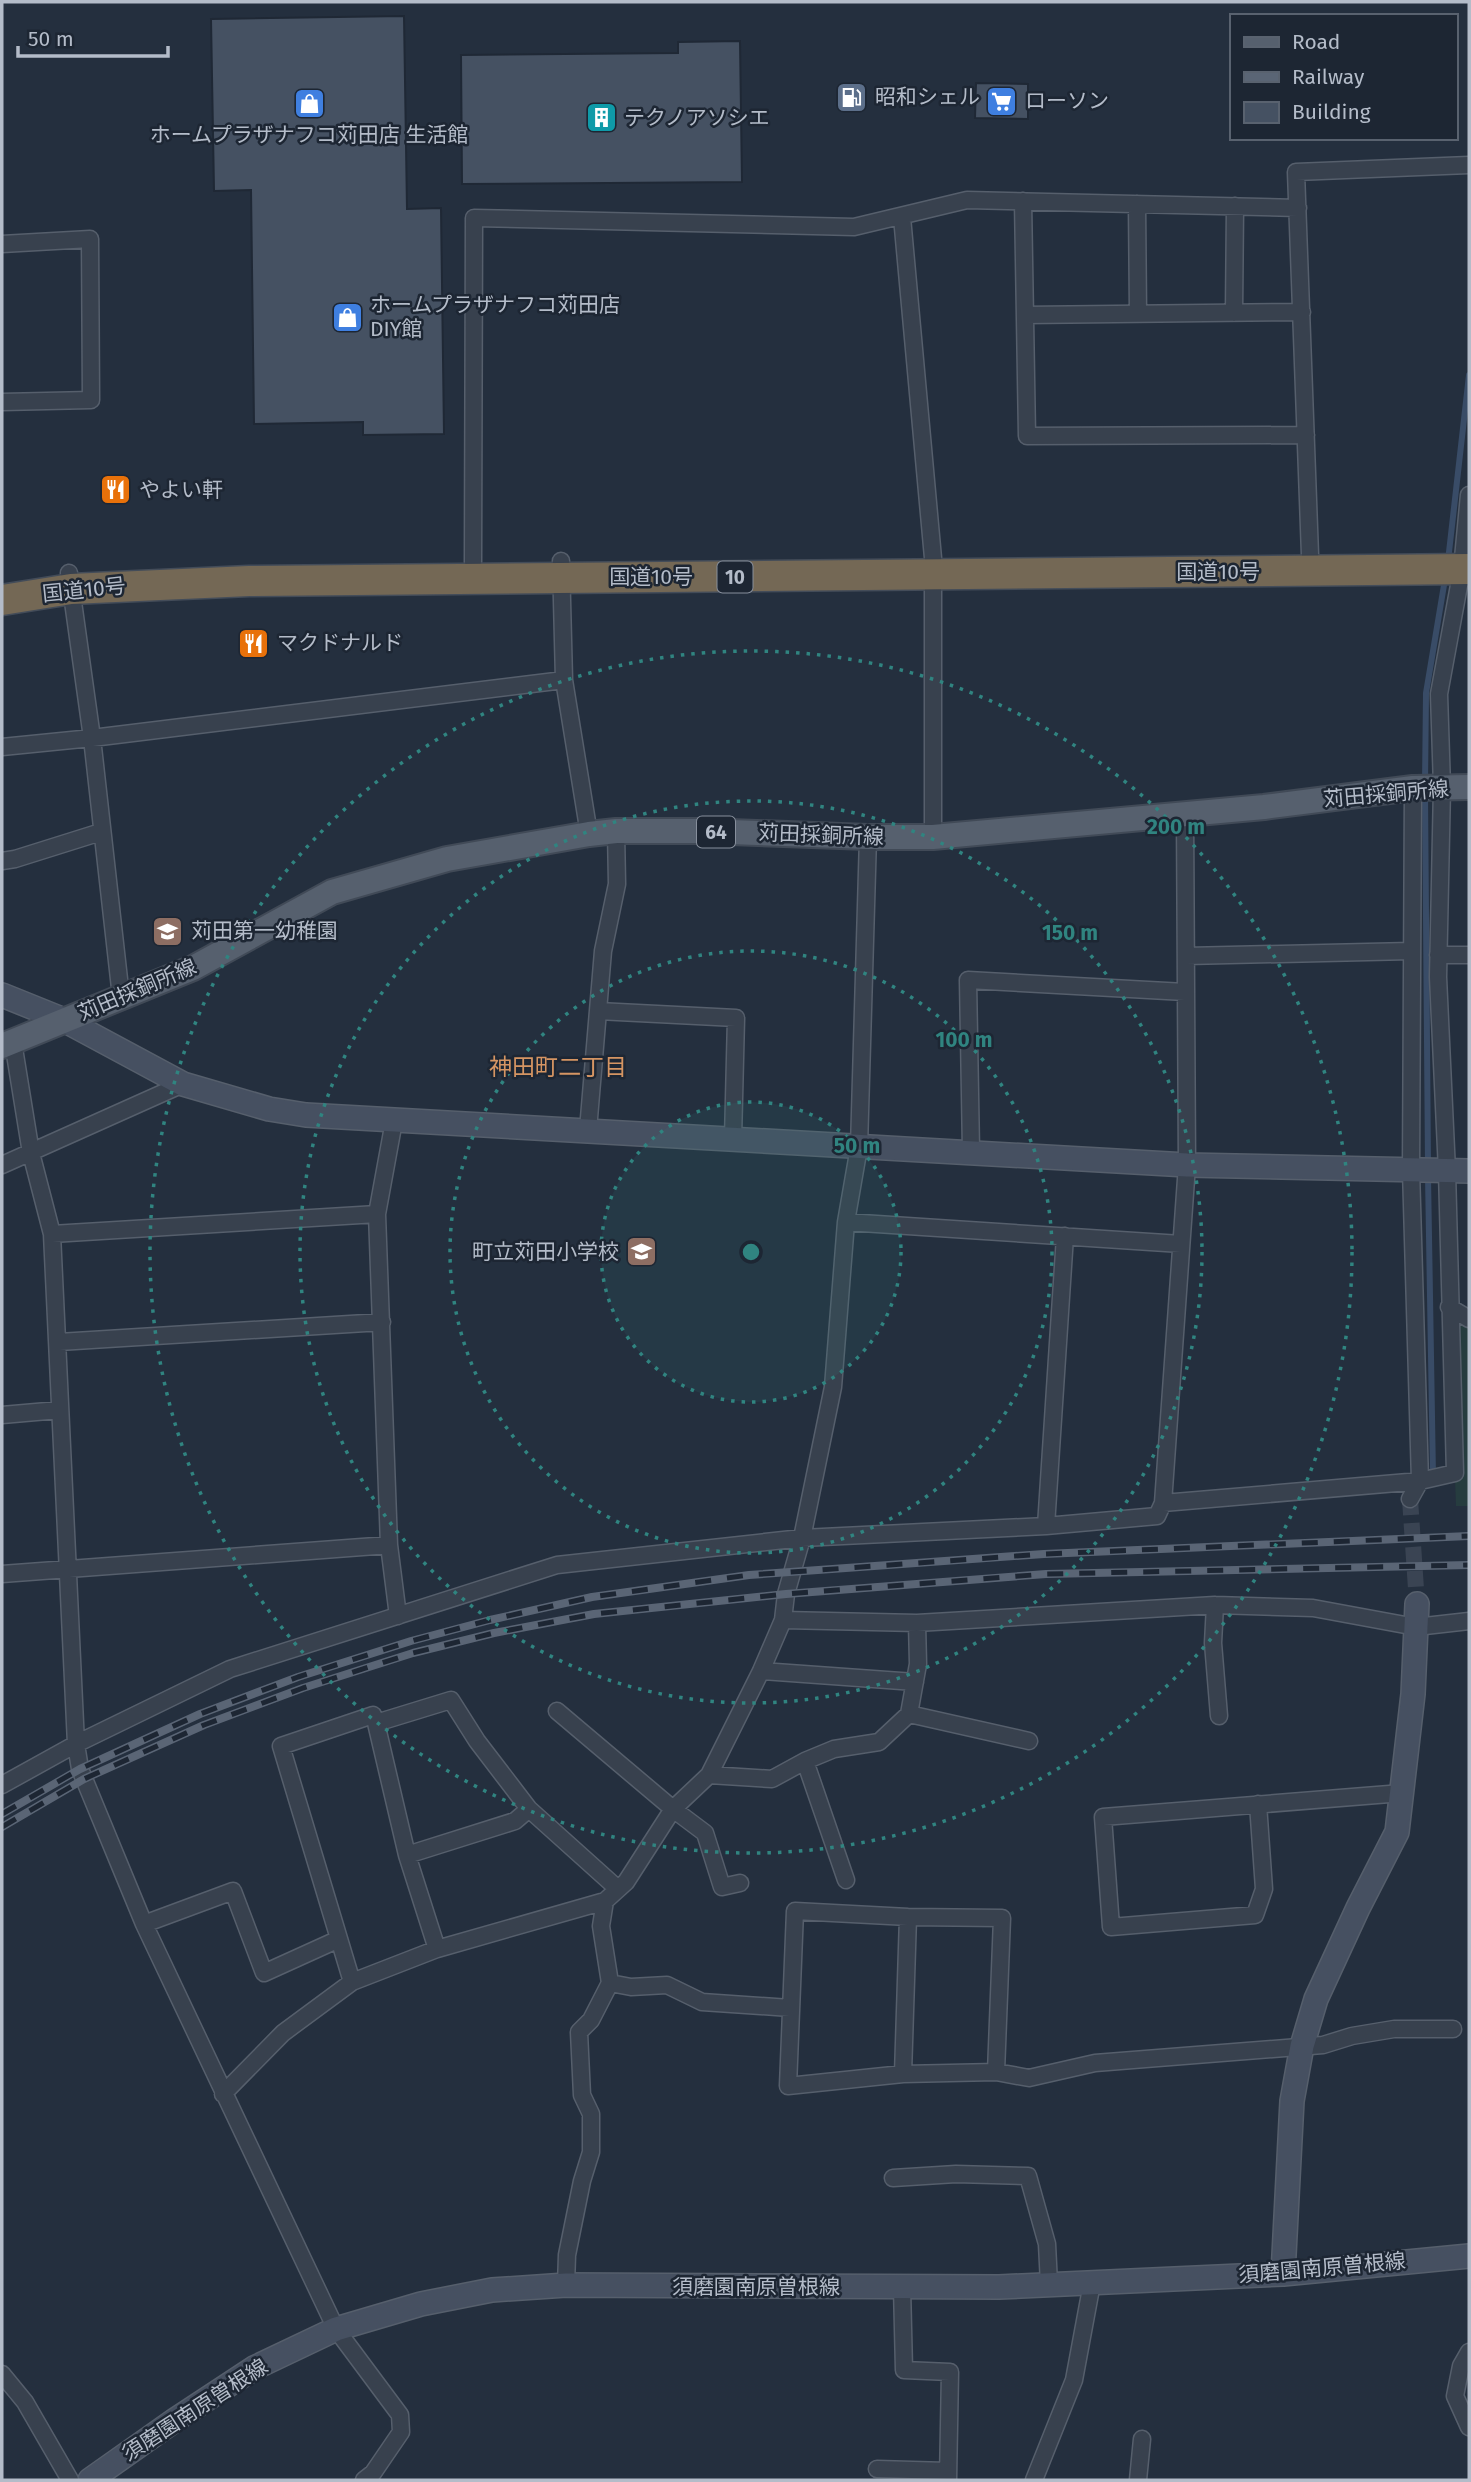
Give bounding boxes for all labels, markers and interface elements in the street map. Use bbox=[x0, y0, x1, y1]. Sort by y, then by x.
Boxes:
scale bar bbox=[18, 14, 168, 58]
legend bbox=[1230, 14, 1457, 140]
text: 50 m bbox=[28, 26, 74, 52]
text: Road bbox=[1292, 29, 1340, 55]
text: Railway bbox=[1292, 64, 1365, 90]
fuel station icon: 昭和シェル bbox=[835, 80, 869, 114]
place label: 昭和シェル bbox=[875, 84, 980, 110]
supermarket icon: ローソン bbox=[985, 84, 1019, 118]
shop icon: ホームプラザナフコ苅田店 生活館 bbox=[292, 86, 326, 120]
place label: ローソン bbox=[1025, 88, 1109, 114]
text: Building bbox=[1292, 99, 1371, 125]
building icon: テクノアソシエ bbox=[584, 101, 618, 135]
place label: テクノアソシエ bbox=[624, 105, 770, 131]
place label: ホームプラザナフコ苅田店 生活館 bbox=[150, 122, 468, 148]
place label: ホームプラザナフコ苅田店 DIY館 bbox=[370, 292, 620, 342]
shop icon: ホームプラザナフコ苅田店 DIY館 bbox=[330, 300, 364, 334]
restaurant icon: やよい軒 bbox=[99, 473, 133, 507]
place label: やよい軒 bbox=[139, 477, 223, 503]
street label: 国道10号 bbox=[1176, 559, 1260, 585]
road number: 10 bbox=[718, 562, 752, 592]
street label: 国道10号 bbox=[609, 564, 693, 590]
street label: 国道10号 bbox=[41, 573, 127, 607]
restaurant icon: マクドナルド bbox=[237, 626, 271, 660]
place label: マクドナルド bbox=[277, 630, 403, 656]
street label: 苅田採銅所線 bbox=[1322, 776, 1450, 812]
text: 200 m bbox=[1147, 814, 1205, 840]
road number: 64 bbox=[697, 817, 735, 848]
street label: 苅田採銅所線 bbox=[758, 820, 884, 850]
school or university icon: 苅田第一幼稚園 bbox=[151, 914, 185, 948]
place label: 苅田第一幼稚園 bbox=[191, 918, 338, 944]
text: 150 m bbox=[1042, 920, 1098, 946]
street label: 苅田採銅所線 bbox=[74, 953, 200, 1027]
text: 100 m bbox=[935, 1027, 993, 1053]
district label: 神田町二丁目 bbox=[489, 1053, 627, 1081]
text: 50 m bbox=[834, 1133, 880, 1159]
school or university icon: 町立苅田小学校 bbox=[625, 1235, 659, 1269]
place label: 町立苅田小学校 bbox=[472, 1239, 619, 1265]
centre of rings bbox=[739, 1240, 763, 1264]
street label: 須磨園南原曽根線 bbox=[1237, 2248, 1407, 2288]
street label: 須磨園南原曽根線 bbox=[672, 2274, 840, 2300]
street label: 須磨園南原曽根線 bbox=[117, 2353, 273, 2467]

